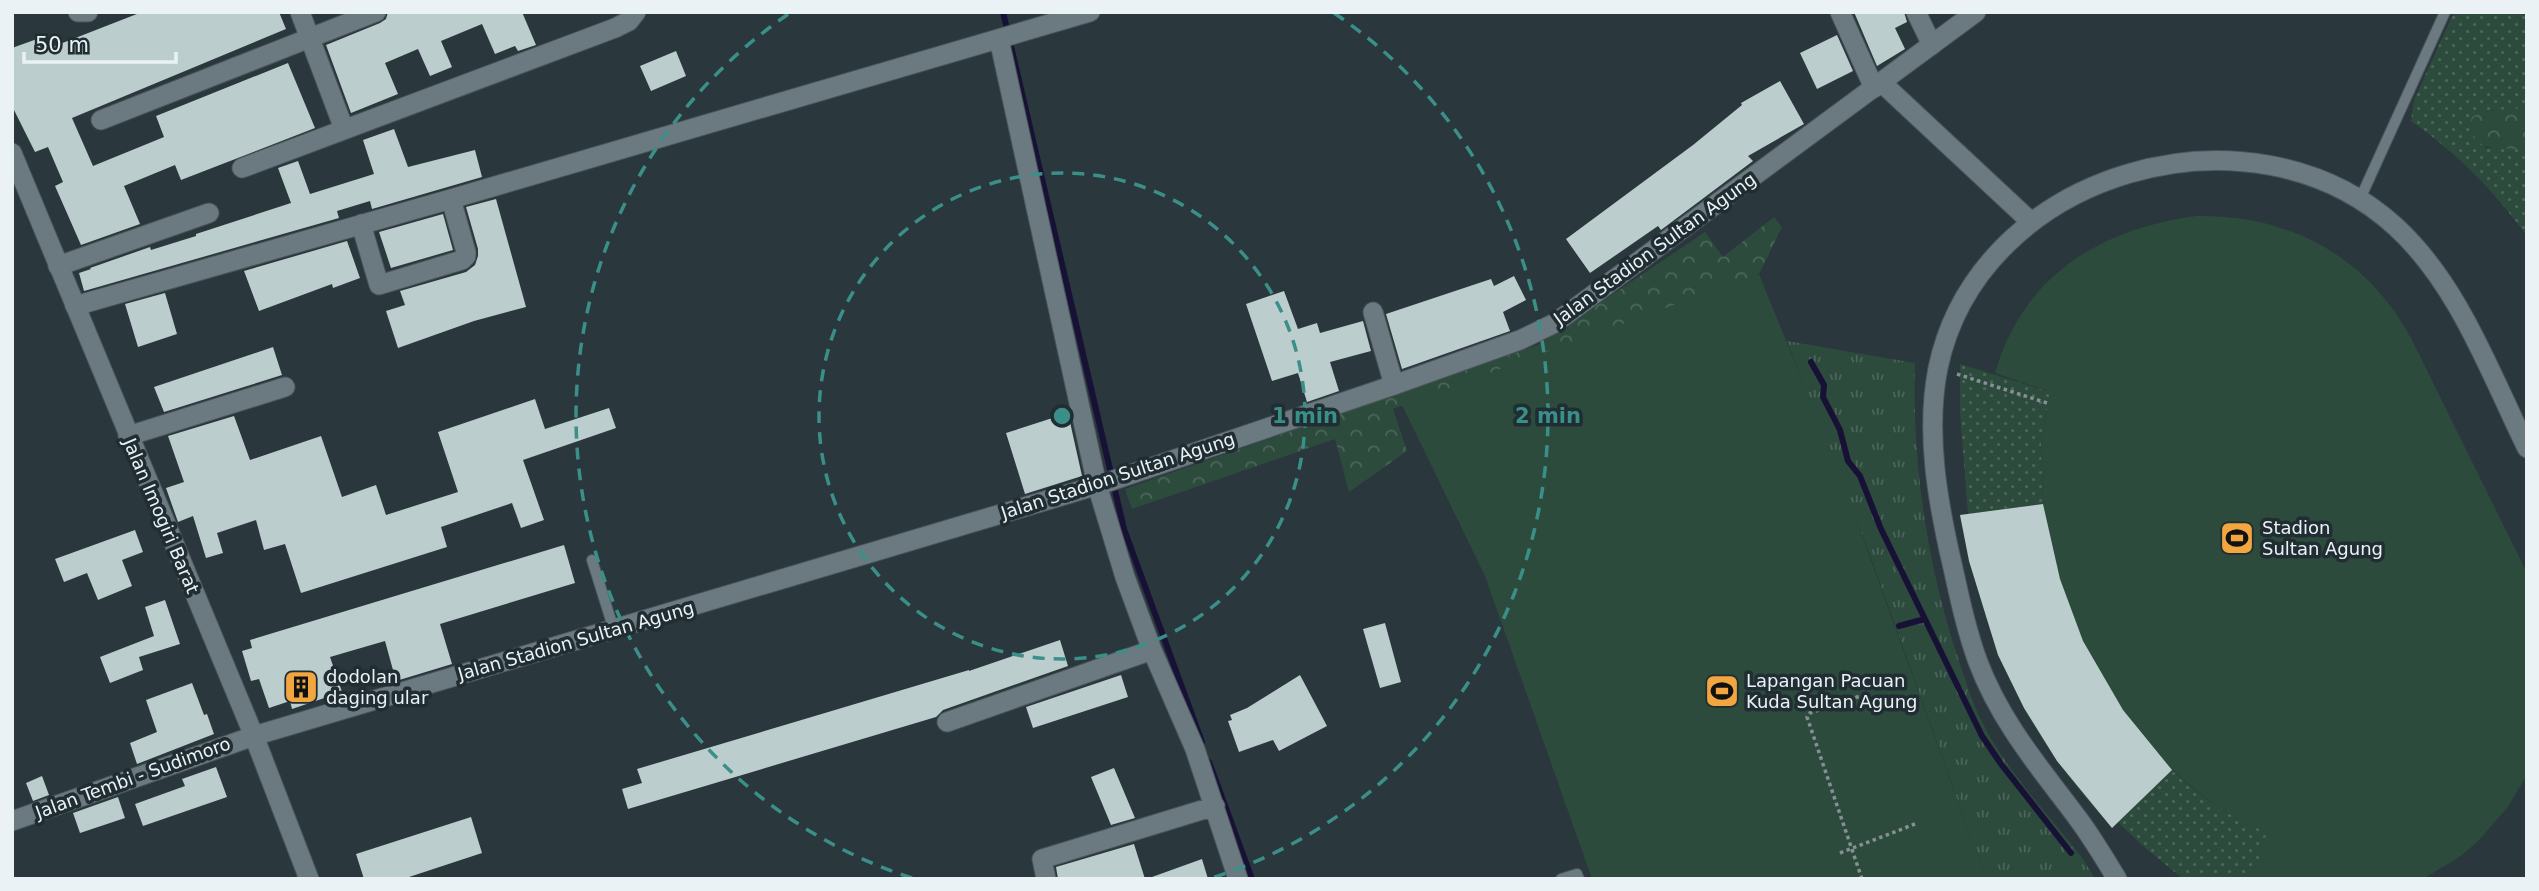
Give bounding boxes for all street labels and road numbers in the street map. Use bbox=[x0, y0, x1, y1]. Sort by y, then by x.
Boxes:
street label: Jalan Stadion Sultan Agung bbox=[1549, 168, 1760, 330]
street label: Jalan Stadion Sultan Agung bbox=[997, 428, 1237, 524]
street label: Jalan Imogiri Barat bbox=[119, 434, 204, 597]
street label: Jalan Stadion Sultan Agung bbox=[454, 597, 696, 685]
street label: Jalan Tembi - Sudimoro bbox=[31, 732, 233, 823]

